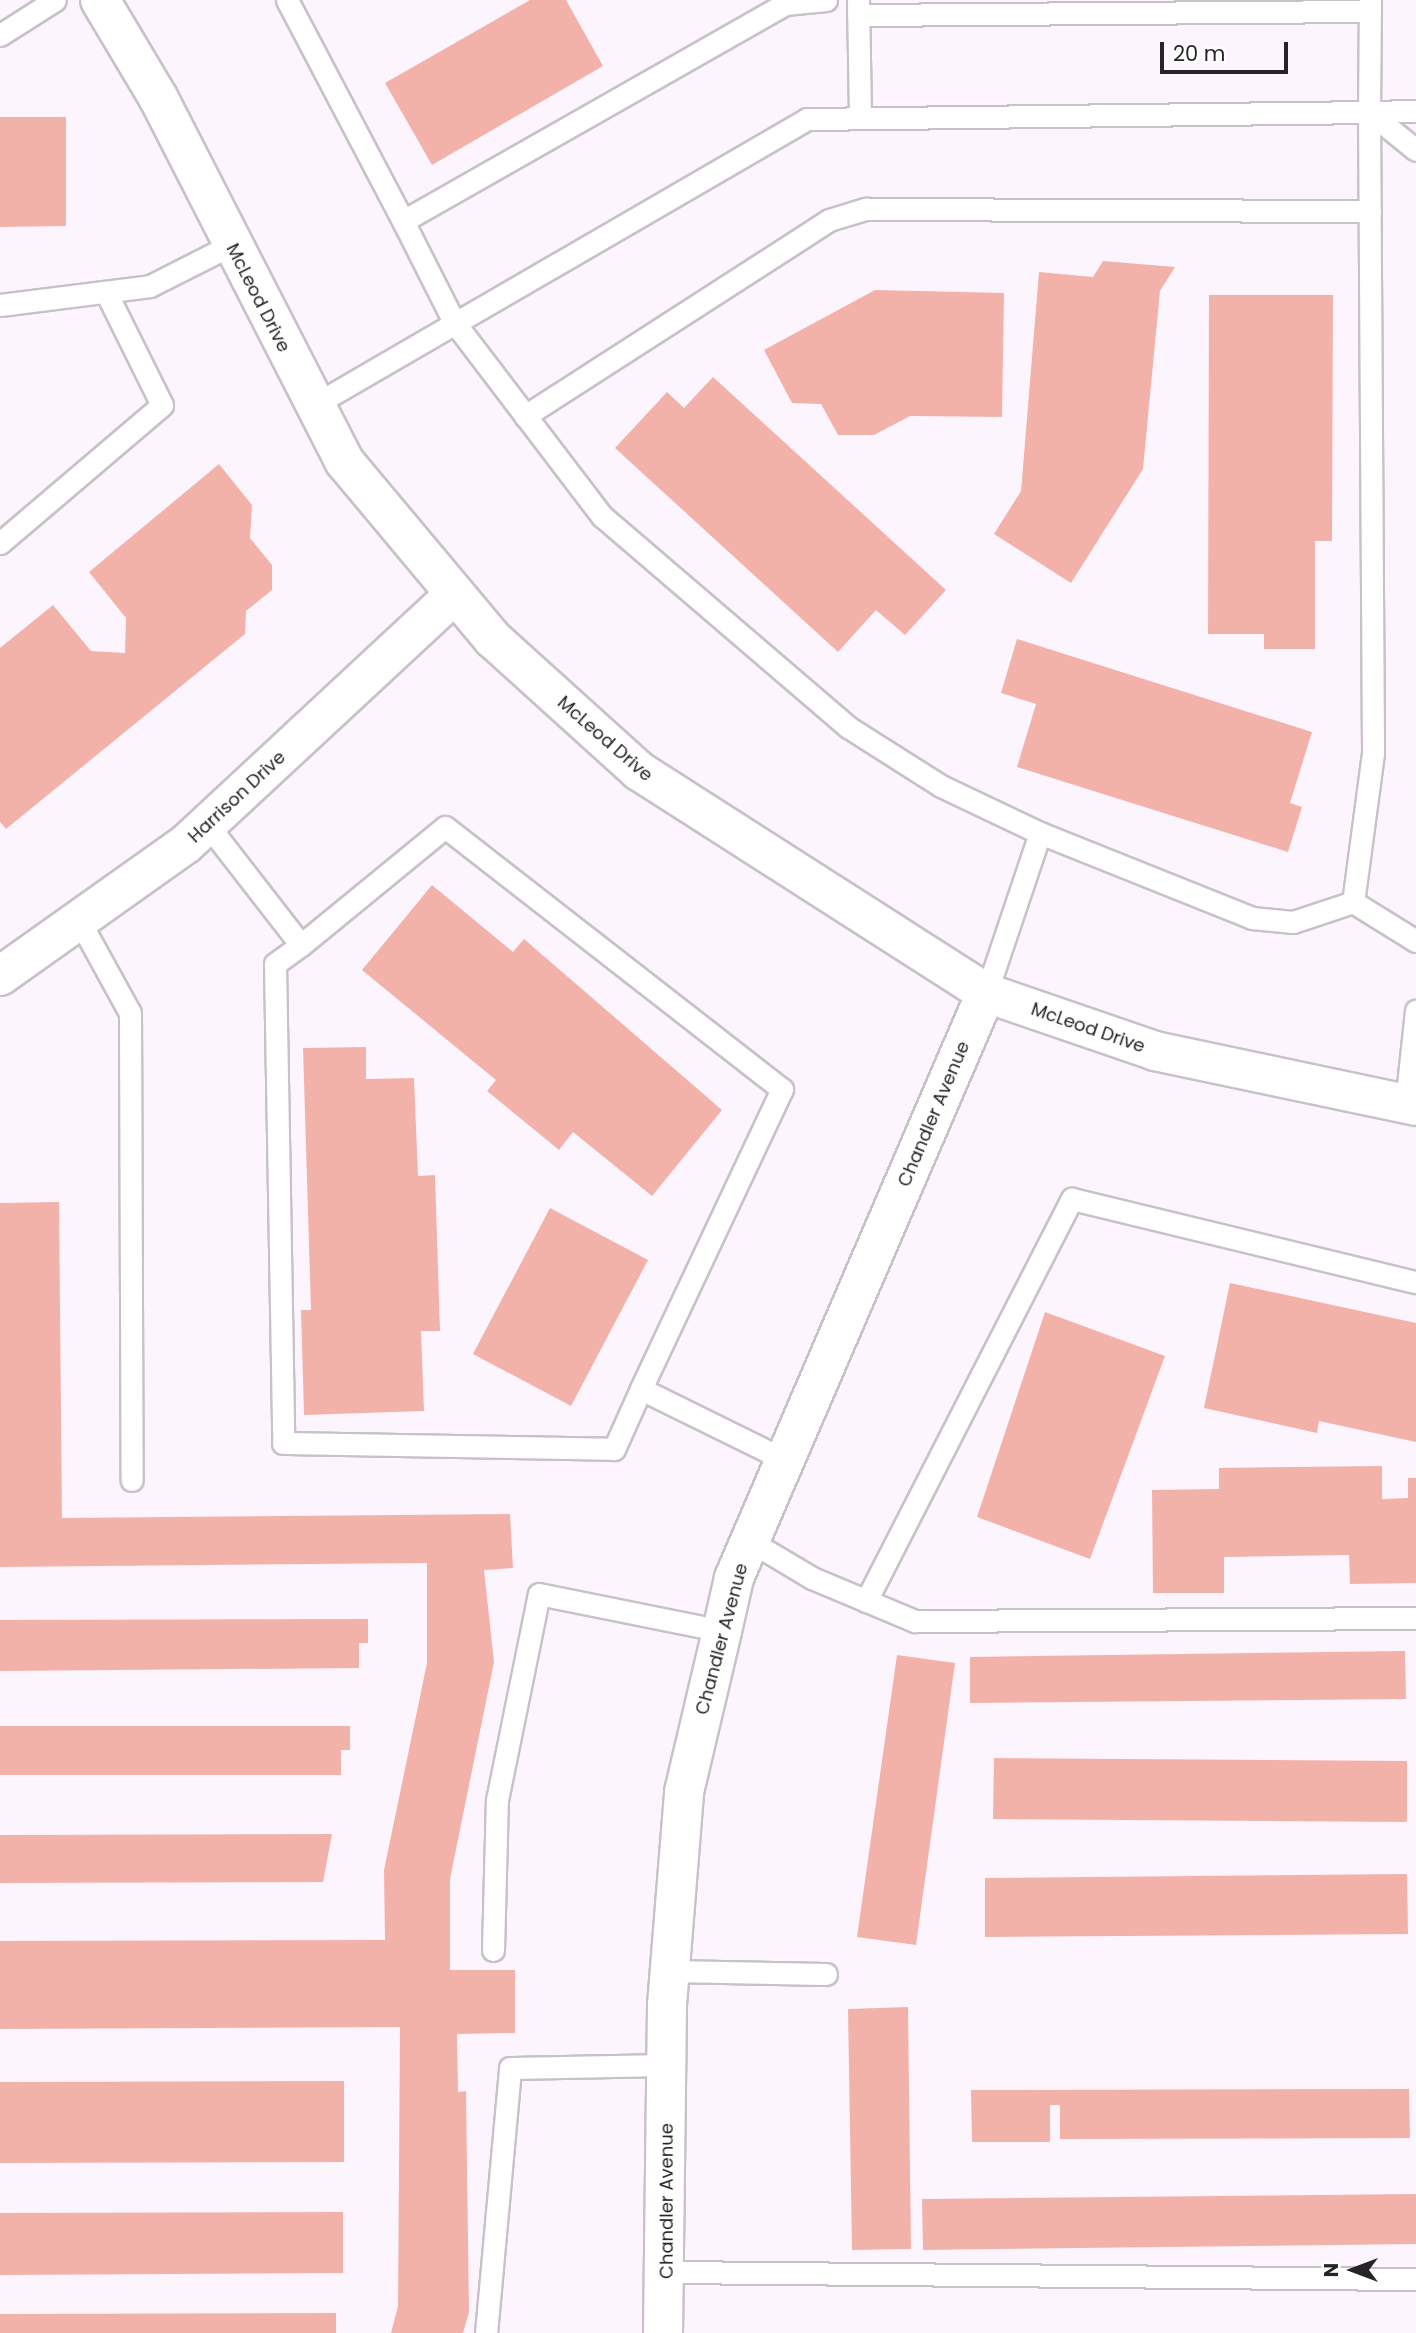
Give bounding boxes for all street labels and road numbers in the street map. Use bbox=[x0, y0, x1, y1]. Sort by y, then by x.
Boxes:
street label: McLeod Drive bbox=[221, 240, 295, 356]
street label: McLeod Drive bbox=[553, 692, 657, 786]
street label: Harrison Drive bbox=[184, 747, 290, 847]
street label: McLeod Drive bbox=[1028, 998, 1148, 1058]
street label: Chandler Avenue bbox=[894, 1038, 974, 1190]
street label: Chandler Avenue bbox=[691, 1561, 753, 1717]
street label: Chandler Avenue bbox=[656, 2123, 678, 2279]

